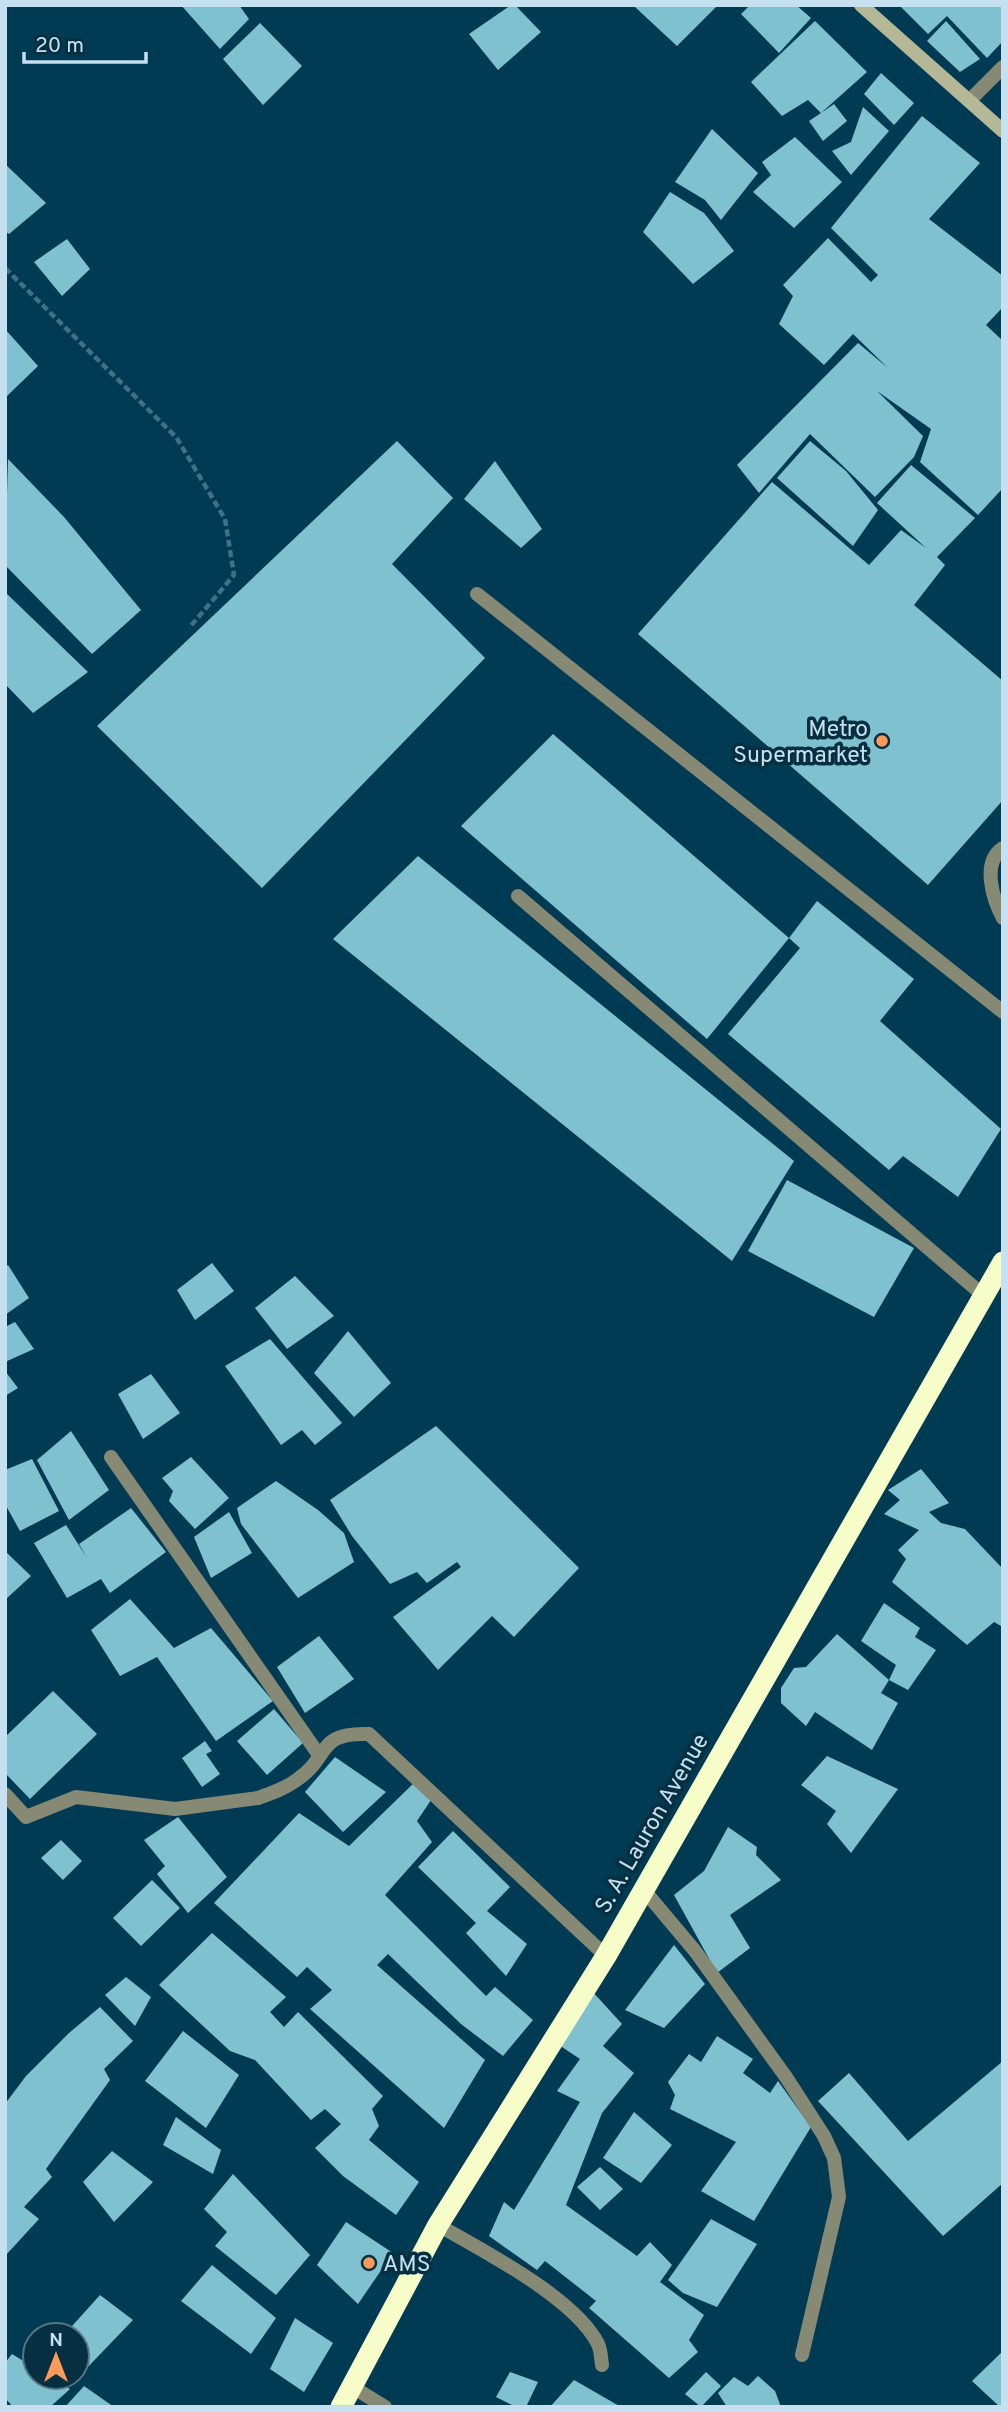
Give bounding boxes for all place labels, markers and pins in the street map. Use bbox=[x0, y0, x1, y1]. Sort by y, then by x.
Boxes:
place label: Metro Supermarket bbox=[733, 716, 868, 771]
marker: Metro Supermarket bbox=[874, 733, 890, 749]
place label: AMS bbox=[383, 2251, 430, 2280]
marker: AMS bbox=[361, 2255, 377, 2271]

